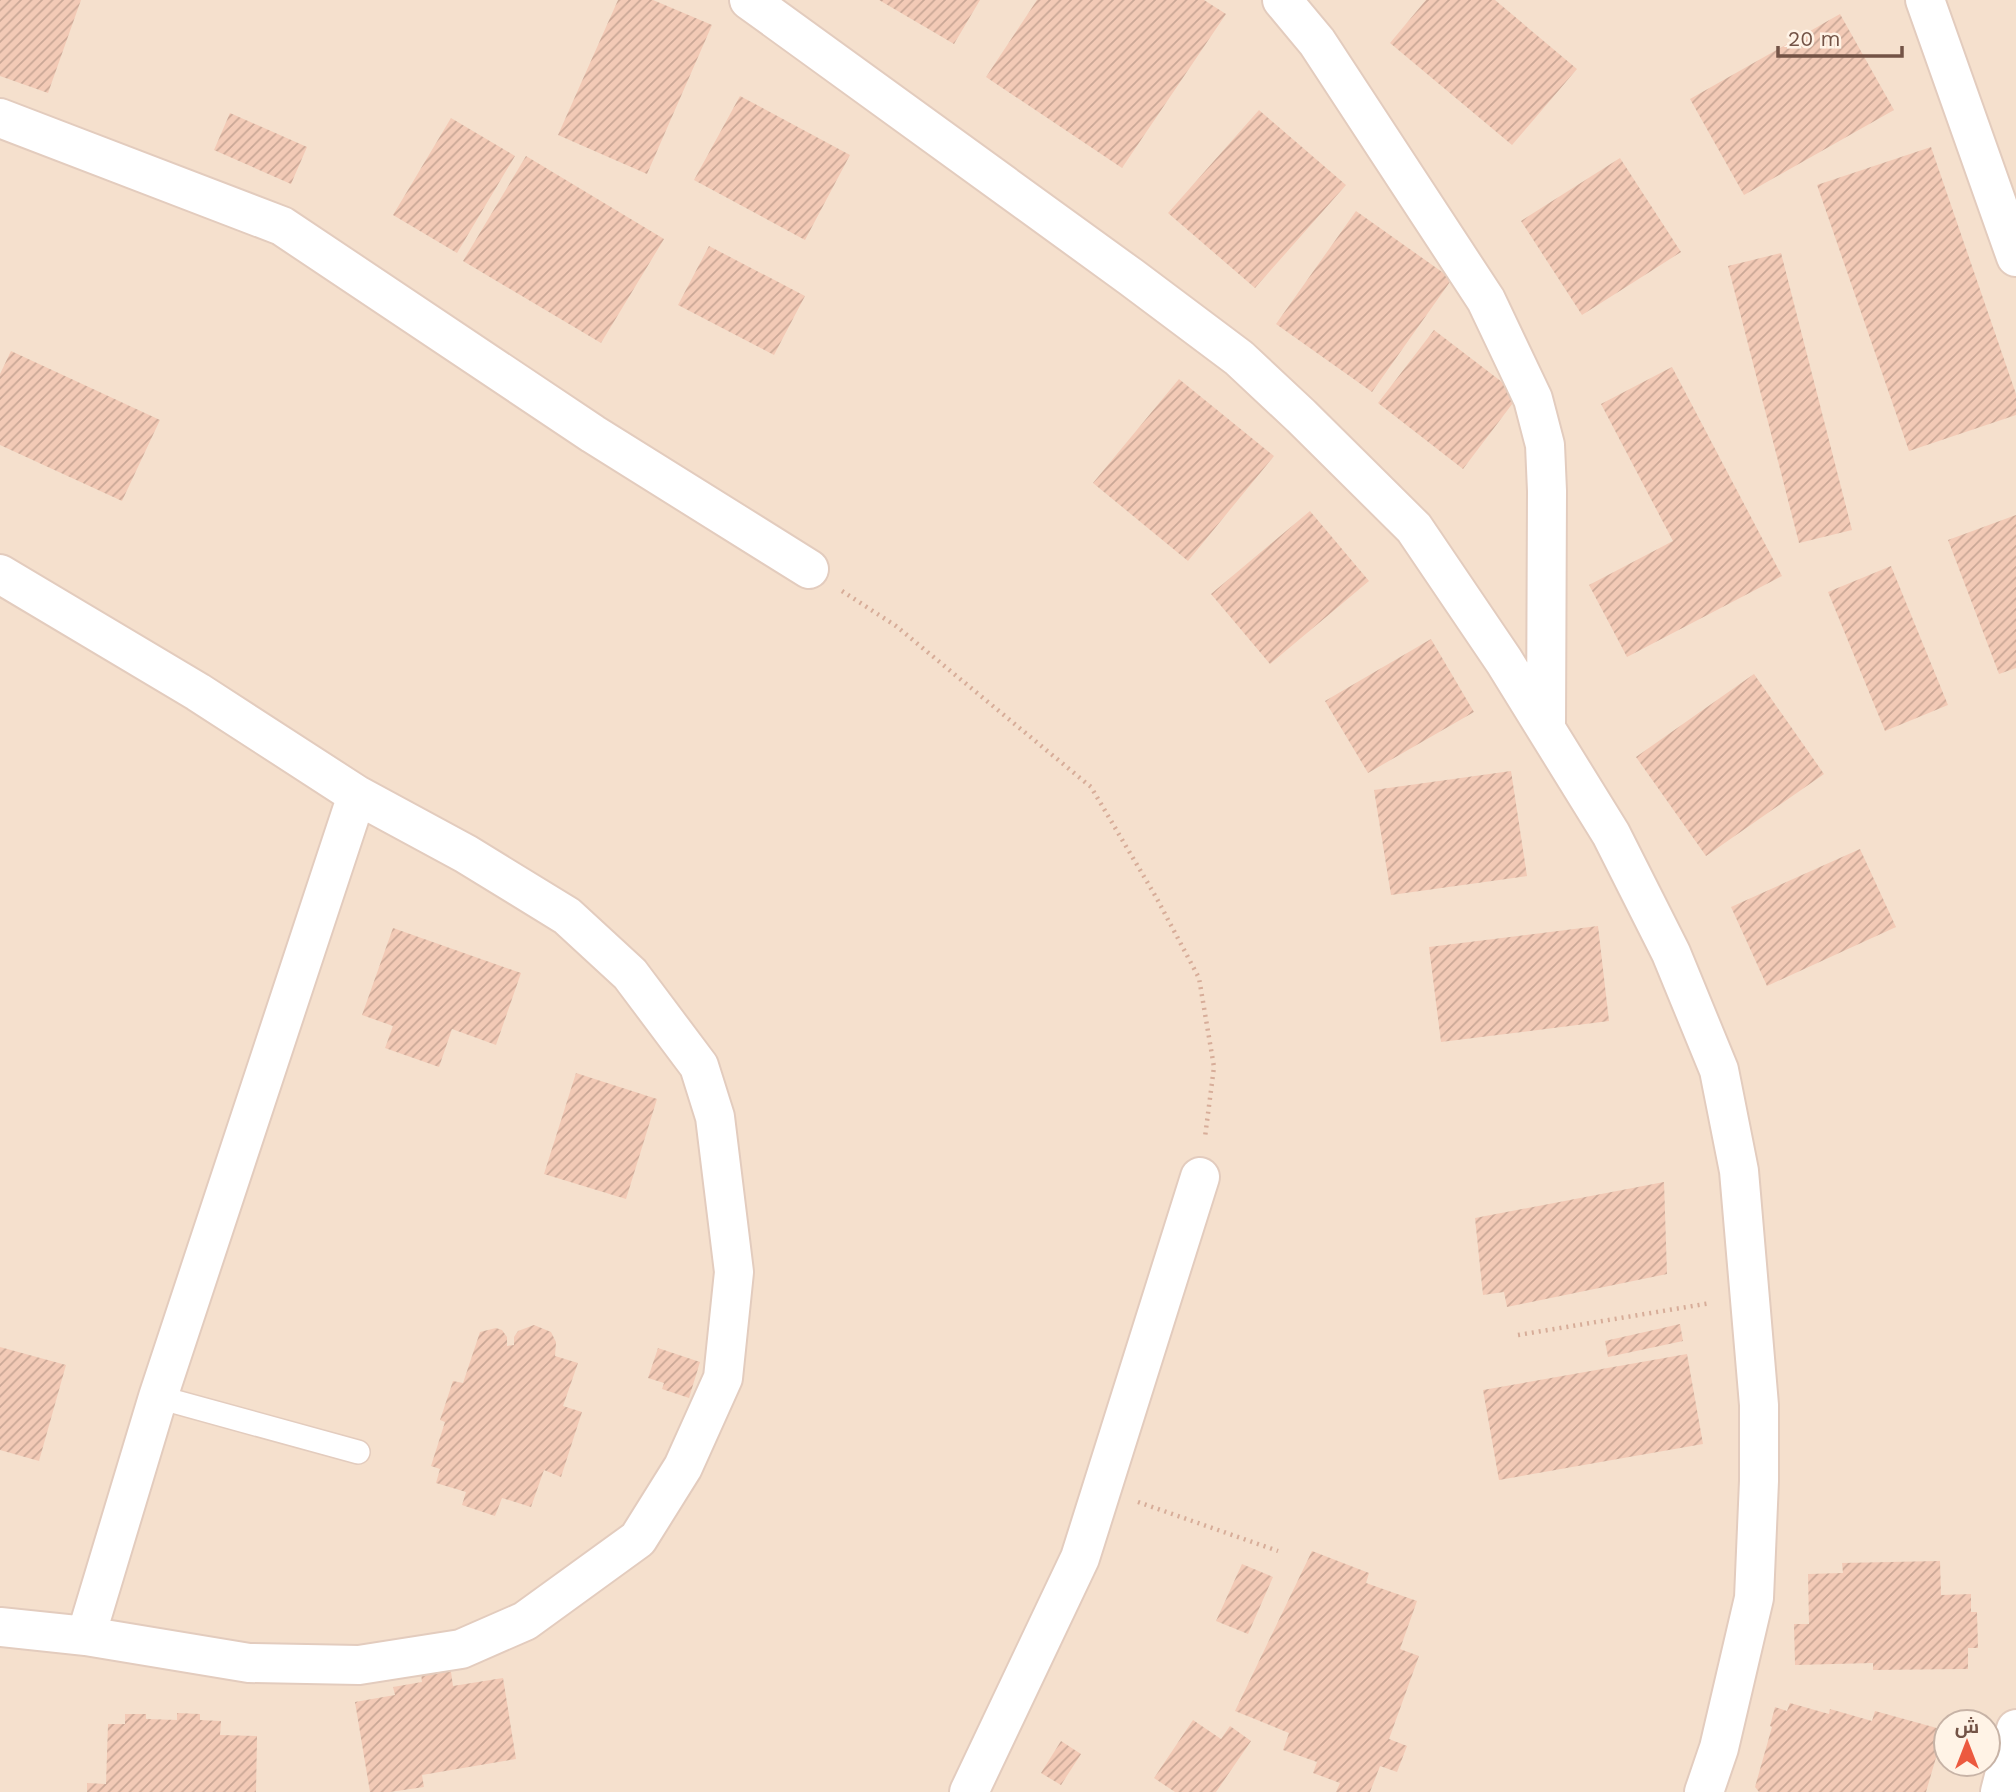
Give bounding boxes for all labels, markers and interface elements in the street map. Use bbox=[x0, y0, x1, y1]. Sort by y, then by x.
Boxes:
scale bar bbox=[1778, 14, 1902, 58]
text: 20 m bbox=[1788, 26, 1840, 51]
north arrow bbox=[1932, 1708, 2002, 1778]
text: ش bbox=[1955, 1715, 1979, 1738]

